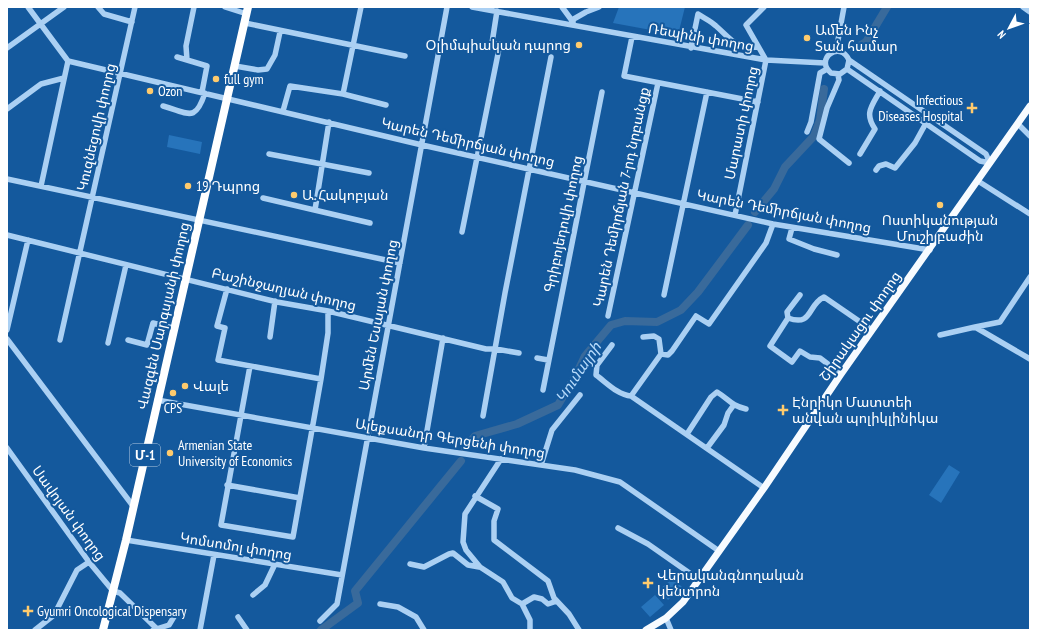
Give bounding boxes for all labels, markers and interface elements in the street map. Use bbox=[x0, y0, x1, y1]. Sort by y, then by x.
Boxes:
north arrow bbox=[989, 8, 1029, 48]
street label: Ռեպինի փողոց bbox=[647, 19, 755, 55]
place label: Ամեն Ինչ Տան համար bbox=[815, 21, 898, 55]
text: N bbox=[994, 28, 1009, 41]
marker: Ամեն Ինչ Տան համար bbox=[802, 33, 812, 43]
place label: Օլիմպիական դպրոց bbox=[426, 36, 571, 54]
marker: Օլիմպիական դպրոց bbox=[574, 40, 584, 50]
street label: Կուզնեցովի փողոց bbox=[73, 61, 119, 193]
street label: Մարատի փողոց bbox=[720, 65, 762, 181]
place label: full gym bbox=[224, 70, 264, 88]
marker: full gym bbox=[211, 74, 221, 84]
place label: Ozon bbox=[158, 82, 183, 100]
street label: Կարեն Դեմիրճյան 7-րդ նրբանցք bbox=[589, 85, 653, 309]
marker: Ozon bbox=[145, 86, 155, 96]
place label: Infectious Diseases Hospital bbox=[878, 91, 964, 125]
marker: Infectious Diseases Hospital bbox=[966, 102, 978, 114]
street label: Կարեն Դեմիրճյան փողոց bbox=[380, 113, 556, 171]
street label: Գրիբոյեդովի փողոց bbox=[540, 154, 586, 294]
place label: 19 Դպրոց bbox=[196, 177, 260, 195]
marker: 19 Դպրոց bbox=[183, 181, 193, 191]
street label: Կարեն Դեմիրճյան փողոց bbox=[695, 185, 873, 237]
place label: Ա. Հակոբյան bbox=[302, 186, 388, 204]
marker: Ա. Հակոբյան bbox=[289, 190, 299, 200]
marker: Ոստիկանության Մուշի բաժին bbox=[935, 200, 945, 210]
place label: Ոստիկանության Մուշի բաժին bbox=[882, 211, 998, 245]
street label: Վազգեն Սարգսյանի փողոց bbox=[133, 220, 193, 412]
street label: Արմեն Եսայան փողոց bbox=[355, 238, 401, 392]
street label: Բաշինջաղյան փողոց bbox=[210, 264, 358, 314]
street label: Շիրակացու փողոց bbox=[815, 268, 905, 384]
water label: Կումայրի bbox=[551, 337, 606, 406]
place label: Վալե bbox=[193, 377, 229, 395]
marker: Վալե bbox=[180, 381, 190, 391]
marker: CPS bbox=[168, 388, 178, 398]
place label: Էնրիկո Մատտեի անվան պոլիկլինիկա bbox=[792, 393, 938, 427]
place label: CPS bbox=[164, 399, 182, 417]
marker: Էնրիկո Մատտեի անվան պոլիկլինիկա bbox=[777, 404, 789, 416]
street label: Ալեքսանդր Գերցենի փողոց bbox=[354, 414, 546, 462]
place label: Armenian State University of Economics bbox=[178, 436, 292, 470]
road number: Մ-1 bbox=[130, 444, 160, 466]
marker: Armenian State University of Economics bbox=[165, 448, 175, 458]
street label: Սավոյան փողոց bbox=[28, 462, 110, 564]
street label: Կոմսոմոլ փողոց bbox=[179, 528, 293, 564]
place label: Վերականգնողական կենտրոն bbox=[657, 566, 804, 600]
marker: Վերականգնողական կենտրոն bbox=[642, 577, 654, 589]
place label: Gyumri Oncological Dispensary bbox=[37, 602, 187, 620]
marker: Gyumri Oncological Dispensary bbox=[22, 605, 34, 617]

